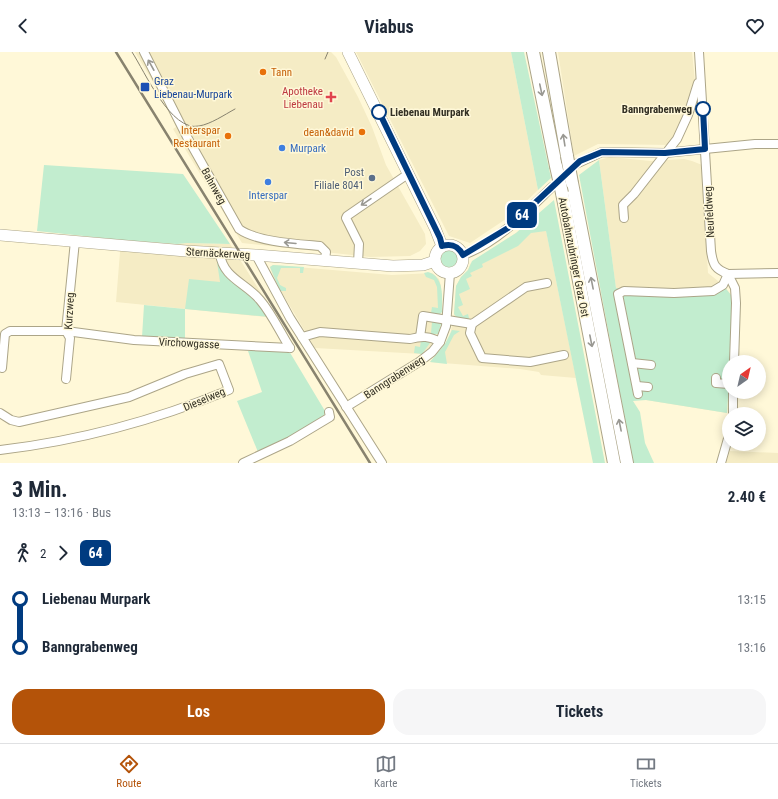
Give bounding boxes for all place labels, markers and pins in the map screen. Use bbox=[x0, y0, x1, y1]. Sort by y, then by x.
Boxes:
place label: Tann bbox=[271, 66, 292, 79]
marker: Tann bbox=[258, 67, 268, 77]
place label: Graz Liebenau-Murpark bbox=[154, 75, 232, 101]
marker: Graz Liebenau-Murpark bbox=[139, 81, 151, 93]
place label: Apotheke Liebenau bbox=[282, 85, 323, 111]
marker: Apotheke Liebenau bbox=[326, 92, 336, 102]
marker: Banngrabenweg bbox=[695, 101, 711, 117]
place label: Banngrabenweg bbox=[622, 103, 692, 116]
marker: Liebenau Murpark bbox=[371, 104, 387, 120]
place label: Liebenau Murpark bbox=[390, 106, 470, 119]
place label: Interspar Restaurant bbox=[173, 124, 221, 150]
place label: dean&david bbox=[303, 126, 354, 139]
marker: dean&david bbox=[357, 127, 367, 137]
marker: Interspar Restaurant bbox=[223, 131, 233, 141]
place label: Murpark bbox=[290, 142, 326, 155]
marker: Murpark bbox=[277, 143, 287, 153]
place label: Post Filiale 8041 bbox=[314, 166, 364, 192]
marker: Post Filiale 8041 bbox=[367, 173, 377, 183]
marker: Interspar bbox=[263, 177, 273, 187]
place label: Interspar bbox=[249, 189, 288, 202]

